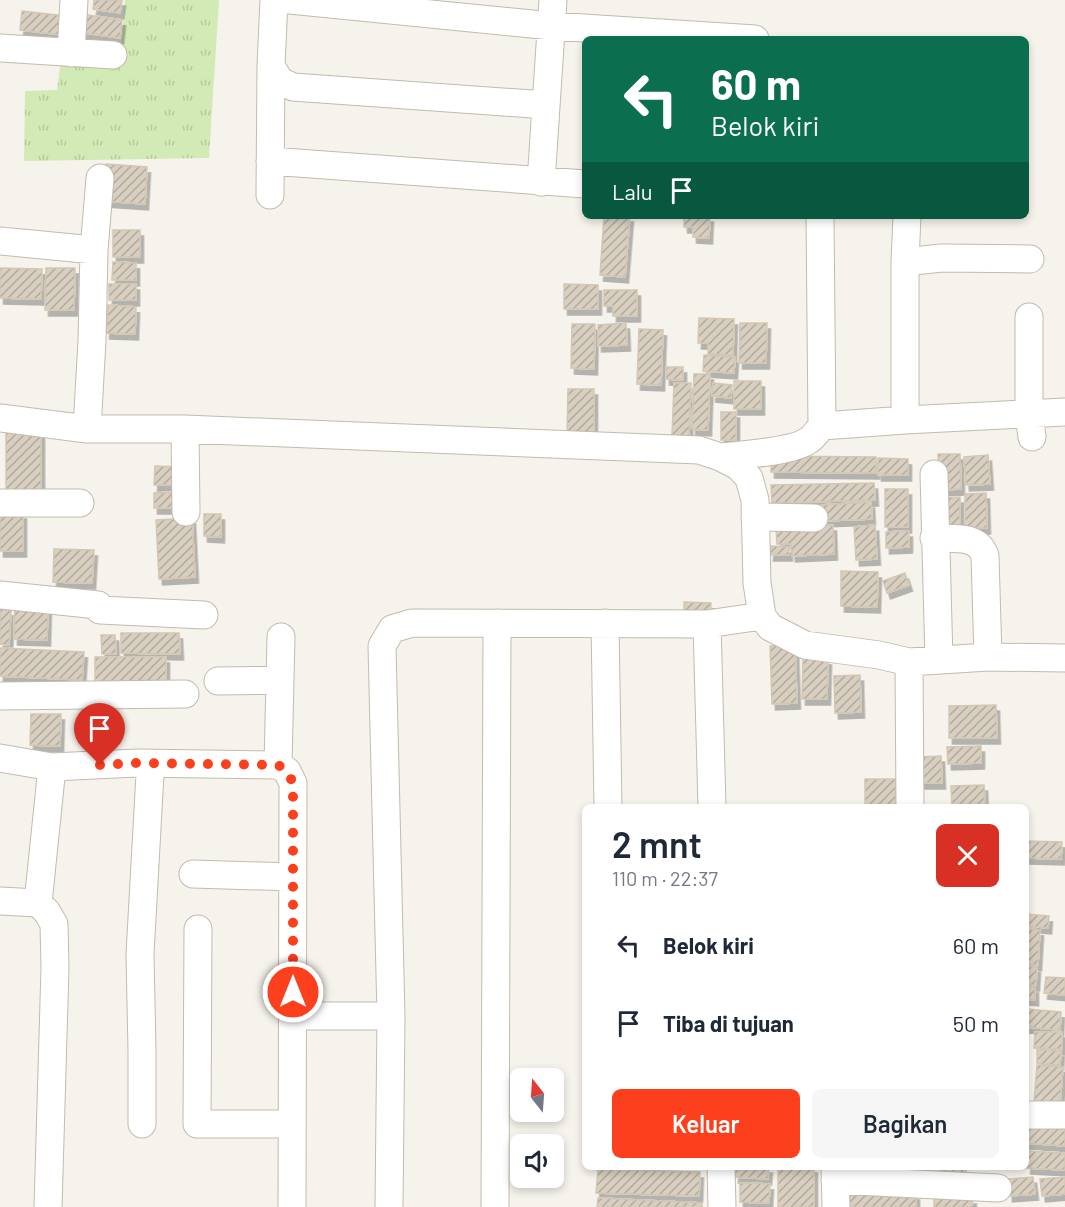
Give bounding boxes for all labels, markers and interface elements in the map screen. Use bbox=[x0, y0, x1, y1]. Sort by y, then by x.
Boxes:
text: 60 m bbox=[711, 58, 801, 108]
icon: left bbox=[612, 60, 690, 138]
text: Belok kiri bbox=[711, 109, 819, 141]
icon: arrive bbox=[665, 174, 698, 207]
text: Lalu bbox=[612, 178, 653, 204]
pin bbox=[74, 703, 125, 765]
icon: arrive bbox=[83, 712, 116, 745]
text: 2 mnt bbox=[612, 822, 702, 865]
button: close bbox=[936, 824, 999, 887]
text: 110 m · 22:37 bbox=[612, 866, 718, 890]
icon: left bbox=[612, 929, 645, 962]
text: Belok kiri bbox=[663, 932, 754, 958]
text: 60 m bbox=[953, 932, 999, 958]
position arrow bbox=[261, 960, 325, 1024]
icon: arrive bbox=[612, 1007, 645, 1040]
text: Tiba di tujuan bbox=[663, 1010, 794, 1036]
text: 50 m bbox=[953, 1010, 999, 1036]
north arrow bbox=[510, 1068, 564, 1122]
map controls bbox=[510, 1068, 564, 1188]
button: Keluar bbox=[612, 1089, 800, 1158]
button: Bagikan bbox=[812, 1089, 999, 1158]
button: sound bbox=[510, 1134, 564, 1188]

